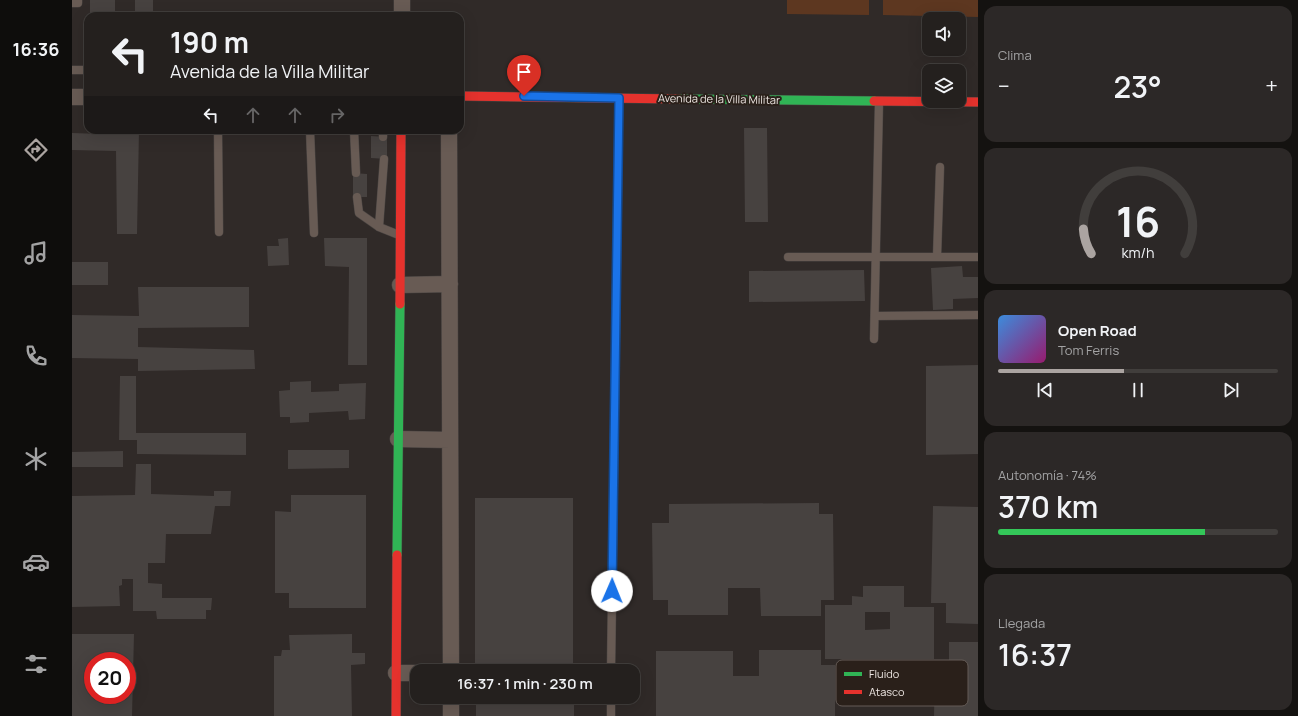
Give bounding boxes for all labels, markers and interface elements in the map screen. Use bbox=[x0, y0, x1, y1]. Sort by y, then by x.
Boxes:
map controls bbox=[922, 12, 966, 108]
button: sound bbox=[922, 12, 966, 56]
text: 190 m bbox=[170, 23, 249, 61]
icon: left bbox=[104, 28, 156, 80]
text: 16:36 bbox=[13, 37, 59, 61]
text: Clima bbox=[998, 46, 1032, 64]
pin bbox=[507, 55, 541, 96]
text: Avenida de la Villa Militar bbox=[170, 59, 370, 83]
icon: arrive bbox=[513, 61, 535, 83]
button: layers bbox=[922, 64, 966, 108]
text: 23° bbox=[1113, 66, 1162, 107]
text: − bbox=[998, 71, 1010, 101]
text: + bbox=[1265, 71, 1278, 101]
street label: Avenida de la Villa Militar bbox=[658, 90, 780, 107]
icon: left bbox=[200, 104, 222, 126]
icon: ahead bbox=[242, 104, 264, 126]
icon: ahead bbox=[284, 104, 306, 126]
icon: right bbox=[326, 104, 348, 126]
icon: directions bbox=[22, 136, 50, 164]
text: 16 bbox=[1116, 193, 1160, 249]
icon: music bbox=[22, 239, 50, 267]
text: km/h bbox=[1121, 243, 1155, 262]
text: Open Road bbox=[1058, 320, 1137, 341]
text: Tom Ferris bbox=[1058, 341, 1119, 359]
icon: phone bbox=[22, 342, 50, 370]
icon: previous bbox=[1034, 379, 1056, 401]
icon: pause bbox=[1127, 379, 1149, 401]
icon: next bbox=[1220, 379, 1242, 401]
icon: climate bbox=[22, 445, 50, 473]
text: Autonomía · 74% bbox=[998, 466, 1097, 484]
text: 370 km bbox=[998, 486, 1098, 527]
icon: car bbox=[22, 548, 50, 576]
position arrow bbox=[591, 570, 633, 612]
text: Llegada bbox=[998, 614, 1045, 632]
text: 16:37 bbox=[998, 634, 1072, 675]
icon: filters bbox=[22, 650, 50, 678]
speed limit sign: 20 bbox=[84, 652, 136, 704]
legend bbox=[836, 660, 968, 706]
text: Fluido bbox=[869, 666, 900, 681]
text: 16:37 · 1 min · 230 m bbox=[457, 673, 593, 694]
text: Atasco bbox=[869, 684, 905, 699]

